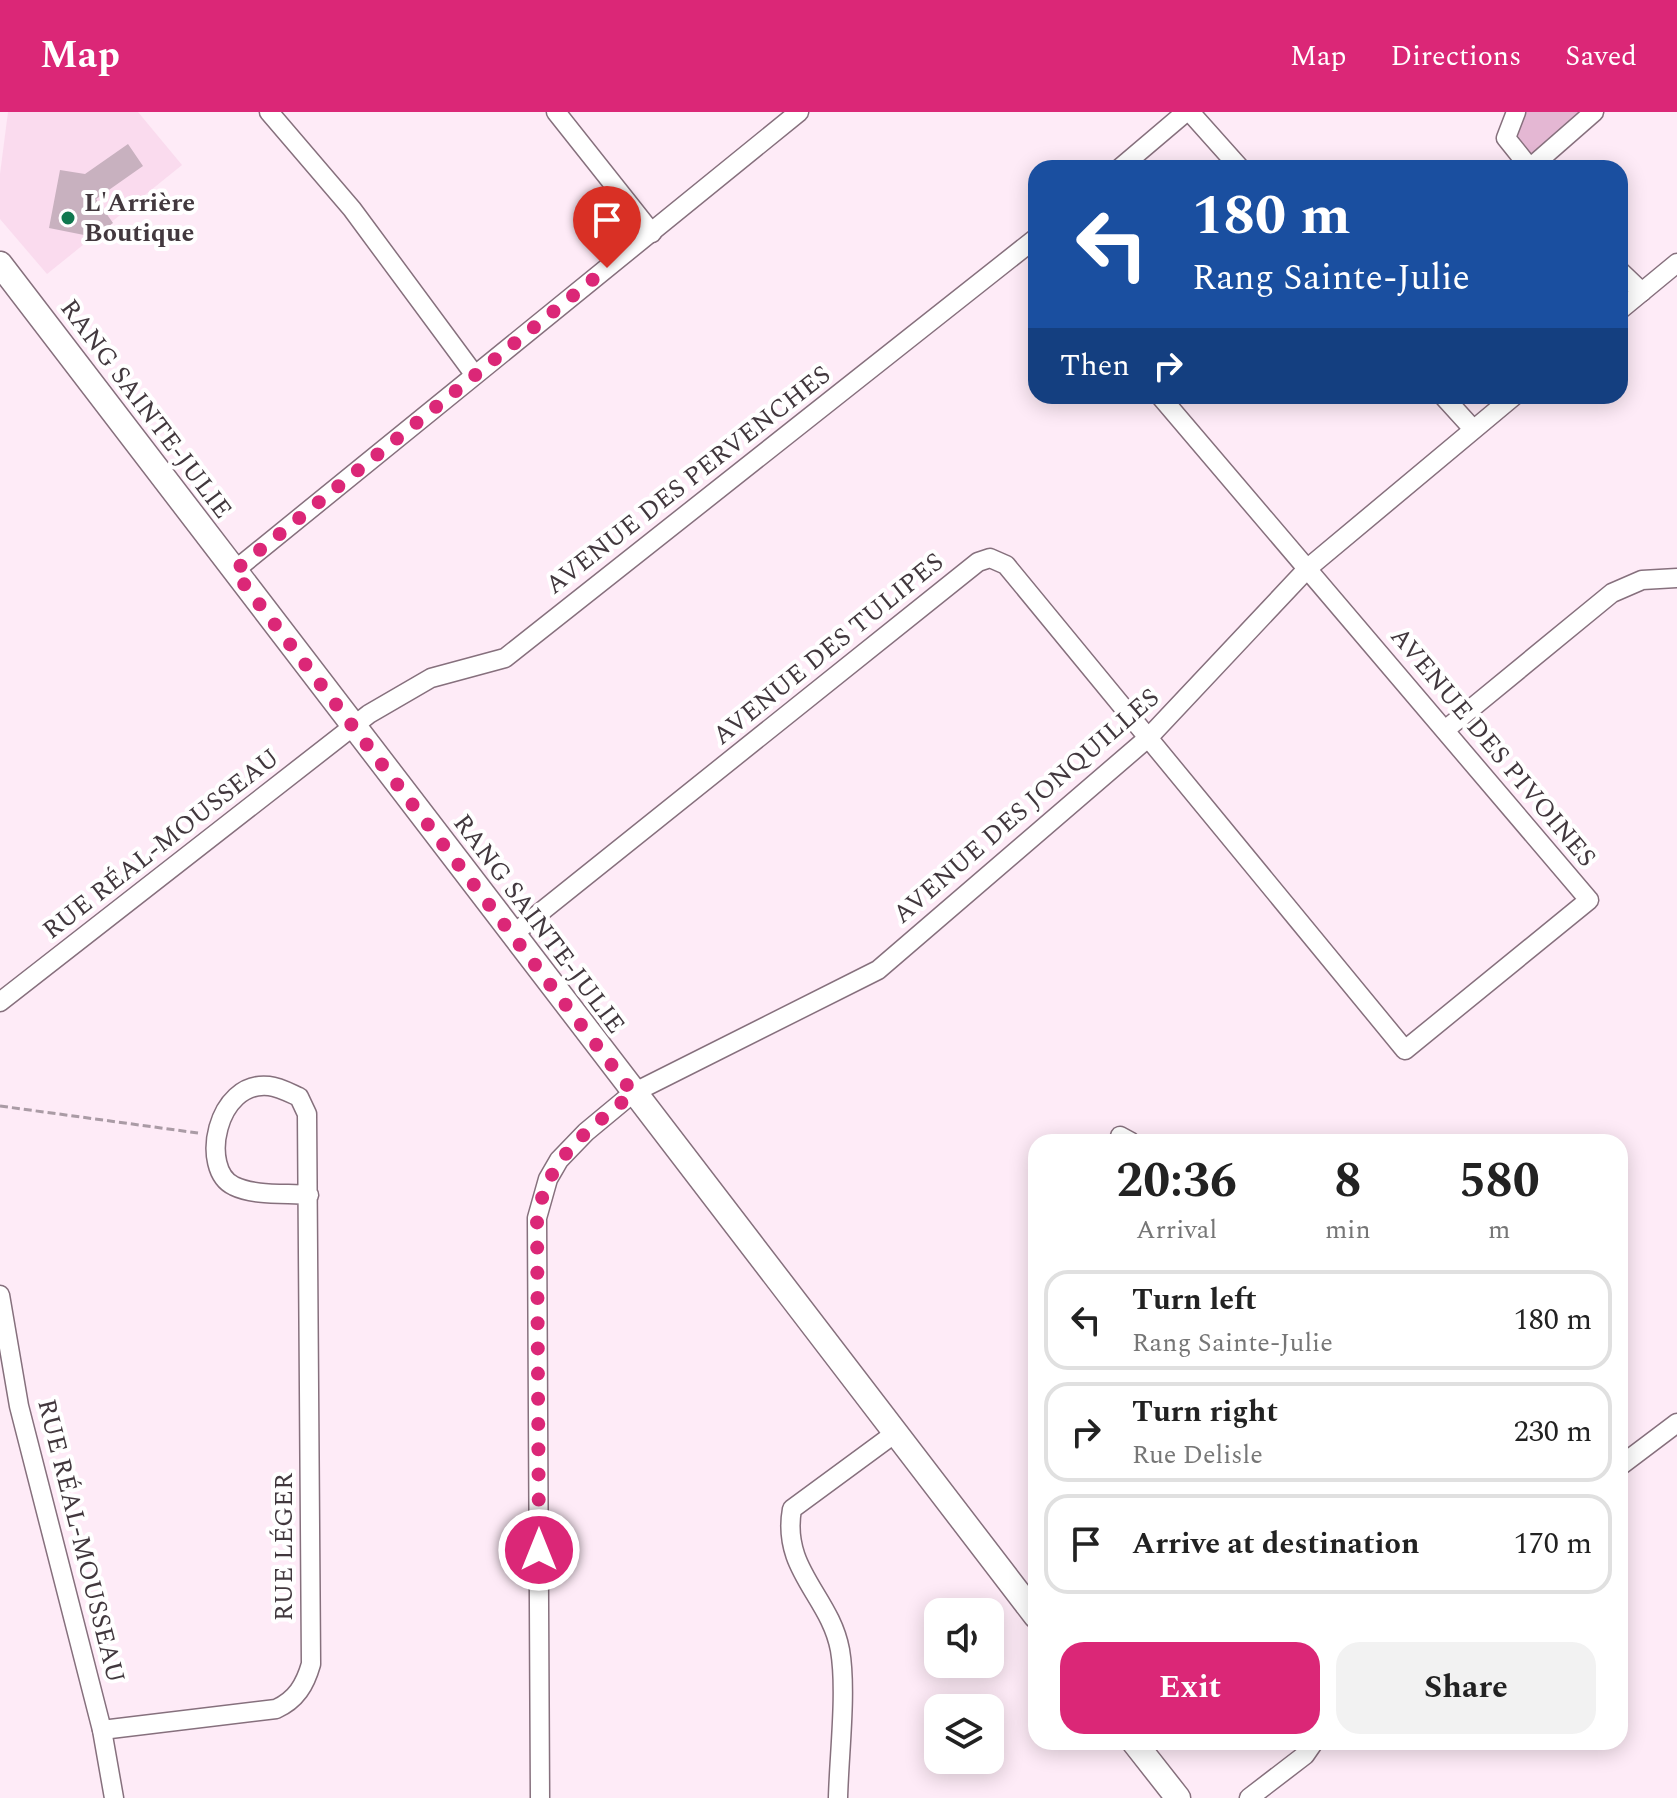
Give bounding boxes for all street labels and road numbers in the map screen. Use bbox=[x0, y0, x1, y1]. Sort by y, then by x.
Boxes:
street label: RANG SAINTE-JULIE bbox=[50, 291, 242, 527]
street label: AVENUE DES PERVENCHES bbox=[536, 355, 840, 605]
street label: AVENUE DES TULIPES bbox=[704, 543, 952, 755]
street label: AVENUE DES PIVOINES bbox=[1380, 618, 1606, 876]
street label: AVENUE DES JONQUILLES bbox=[884, 679, 1168, 933]
street label: RUE RÉAL-MOUSSEAU bbox=[34, 738, 288, 950]
street label: RANG SAINTE-JULIE bbox=[443, 806, 635, 1042]
street label: RUE RÉAL-MOUSSEAU bbox=[26, 1395, 136, 1687]
street label: RUE LÉGER bbox=[264, 1472, 304, 1621]

